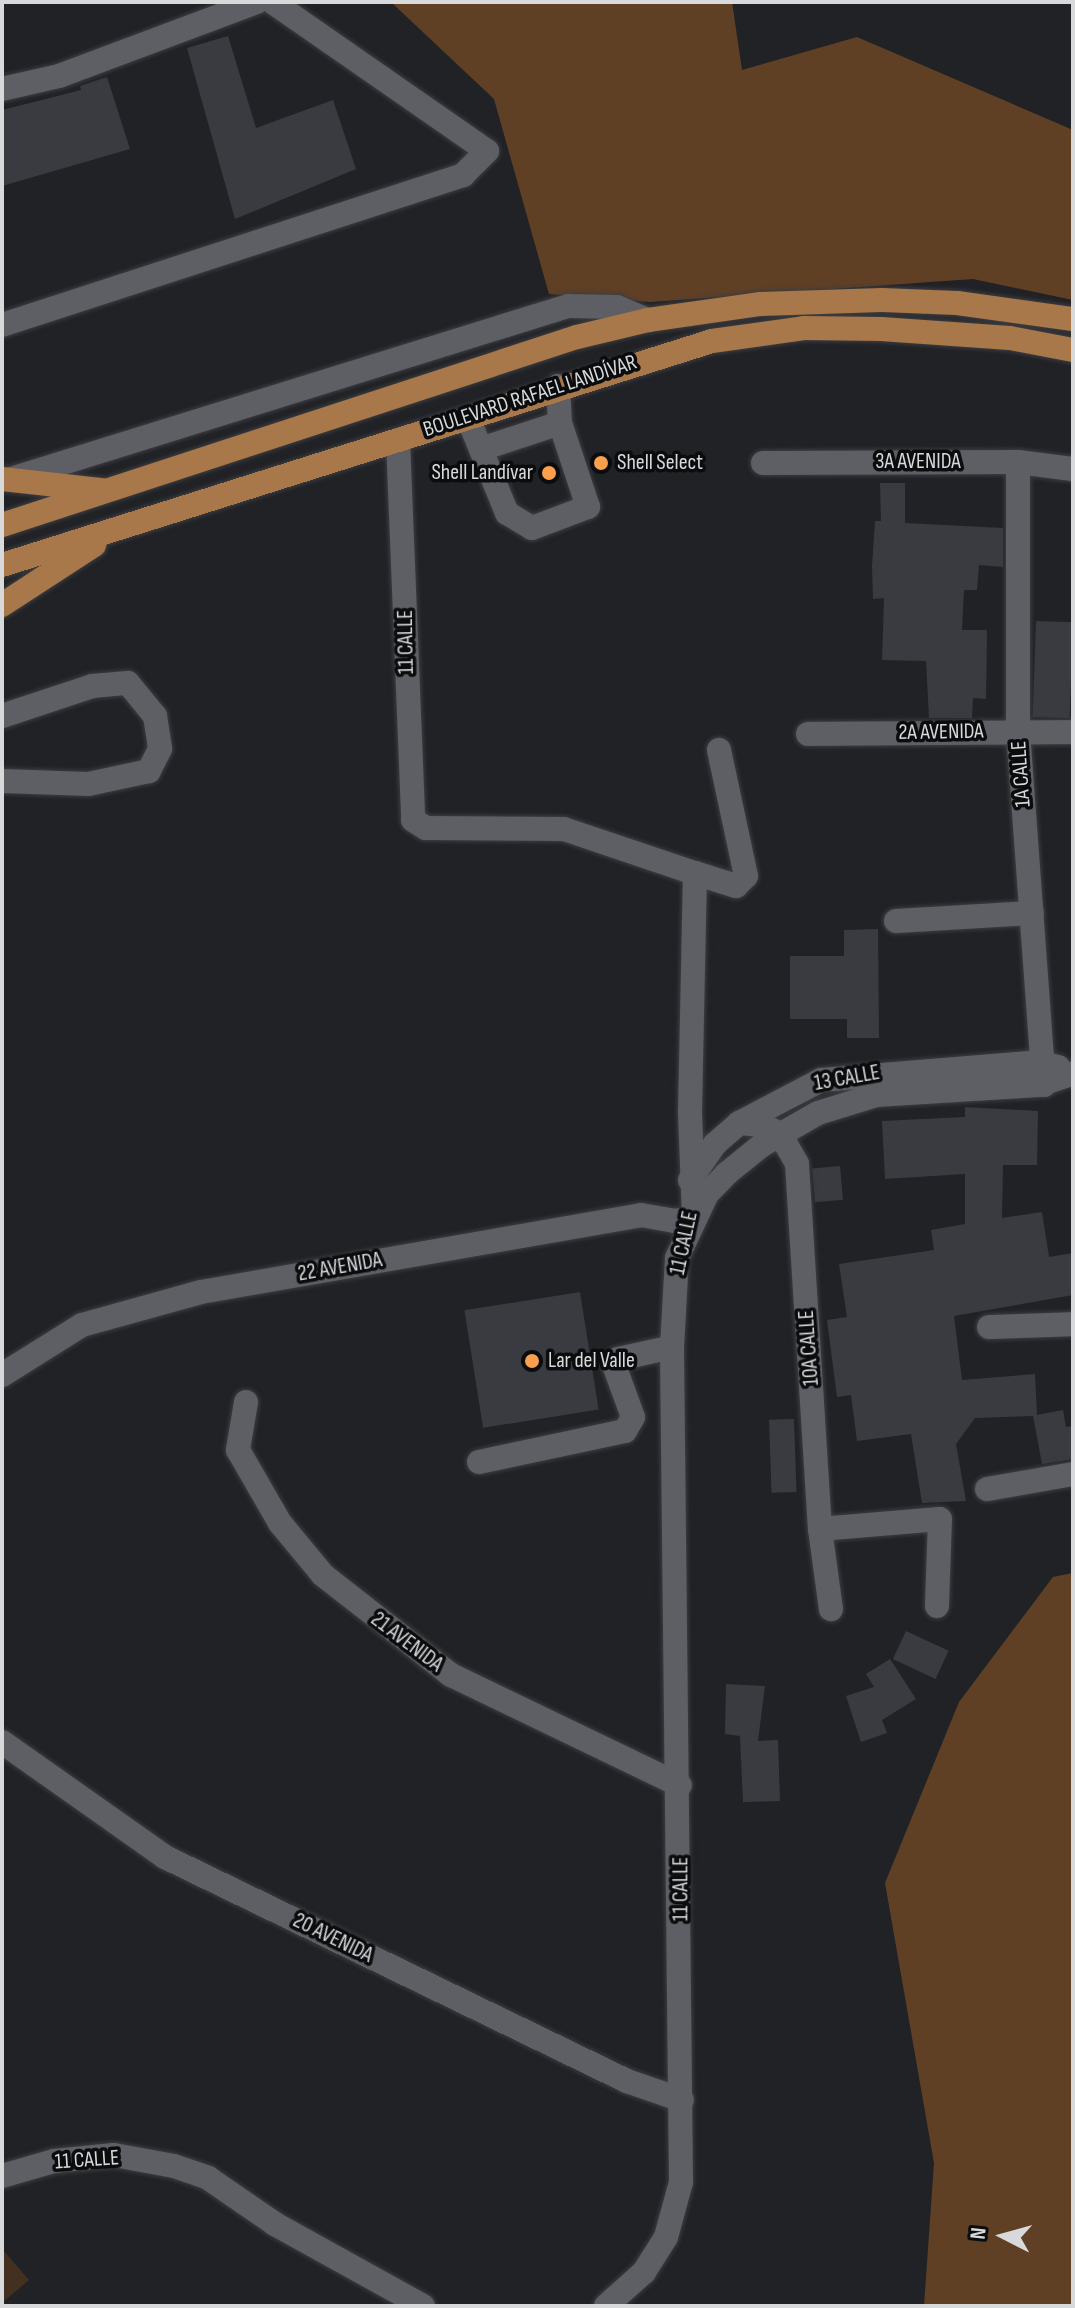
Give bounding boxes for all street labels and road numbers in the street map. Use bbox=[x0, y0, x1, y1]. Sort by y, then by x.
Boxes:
street label: BOULEVARD RAFAEL LANDÍVAR bbox=[420, 349, 640, 443]
street label: 3A AVENIDA bbox=[875, 449, 961, 475]
street label: 11 CALLE bbox=[392, 610, 420, 674]
street label: 2A AVENIDA bbox=[898, 718, 984, 746]
street label: 1A CALLE bbox=[1006, 740, 1036, 808]
street label: 13 CALLE bbox=[812, 1059, 882, 1097]
street label: 11 CALLE bbox=[664, 1209, 704, 1277]
street label: 22 AVENIDA bbox=[296, 1247, 384, 1287]
street label: 10A CALLE bbox=[793, 1309, 825, 1387]
street label: 21 AVENIDA bbox=[366, 1606, 448, 1678]
street label: 11 CALLE bbox=[668, 1857, 694, 1921]
street label: 20 AVENIDA bbox=[289, 1907, 377, 1969]
street label: 11 CALLE bbox=[54, 2145, 120, 2175]

